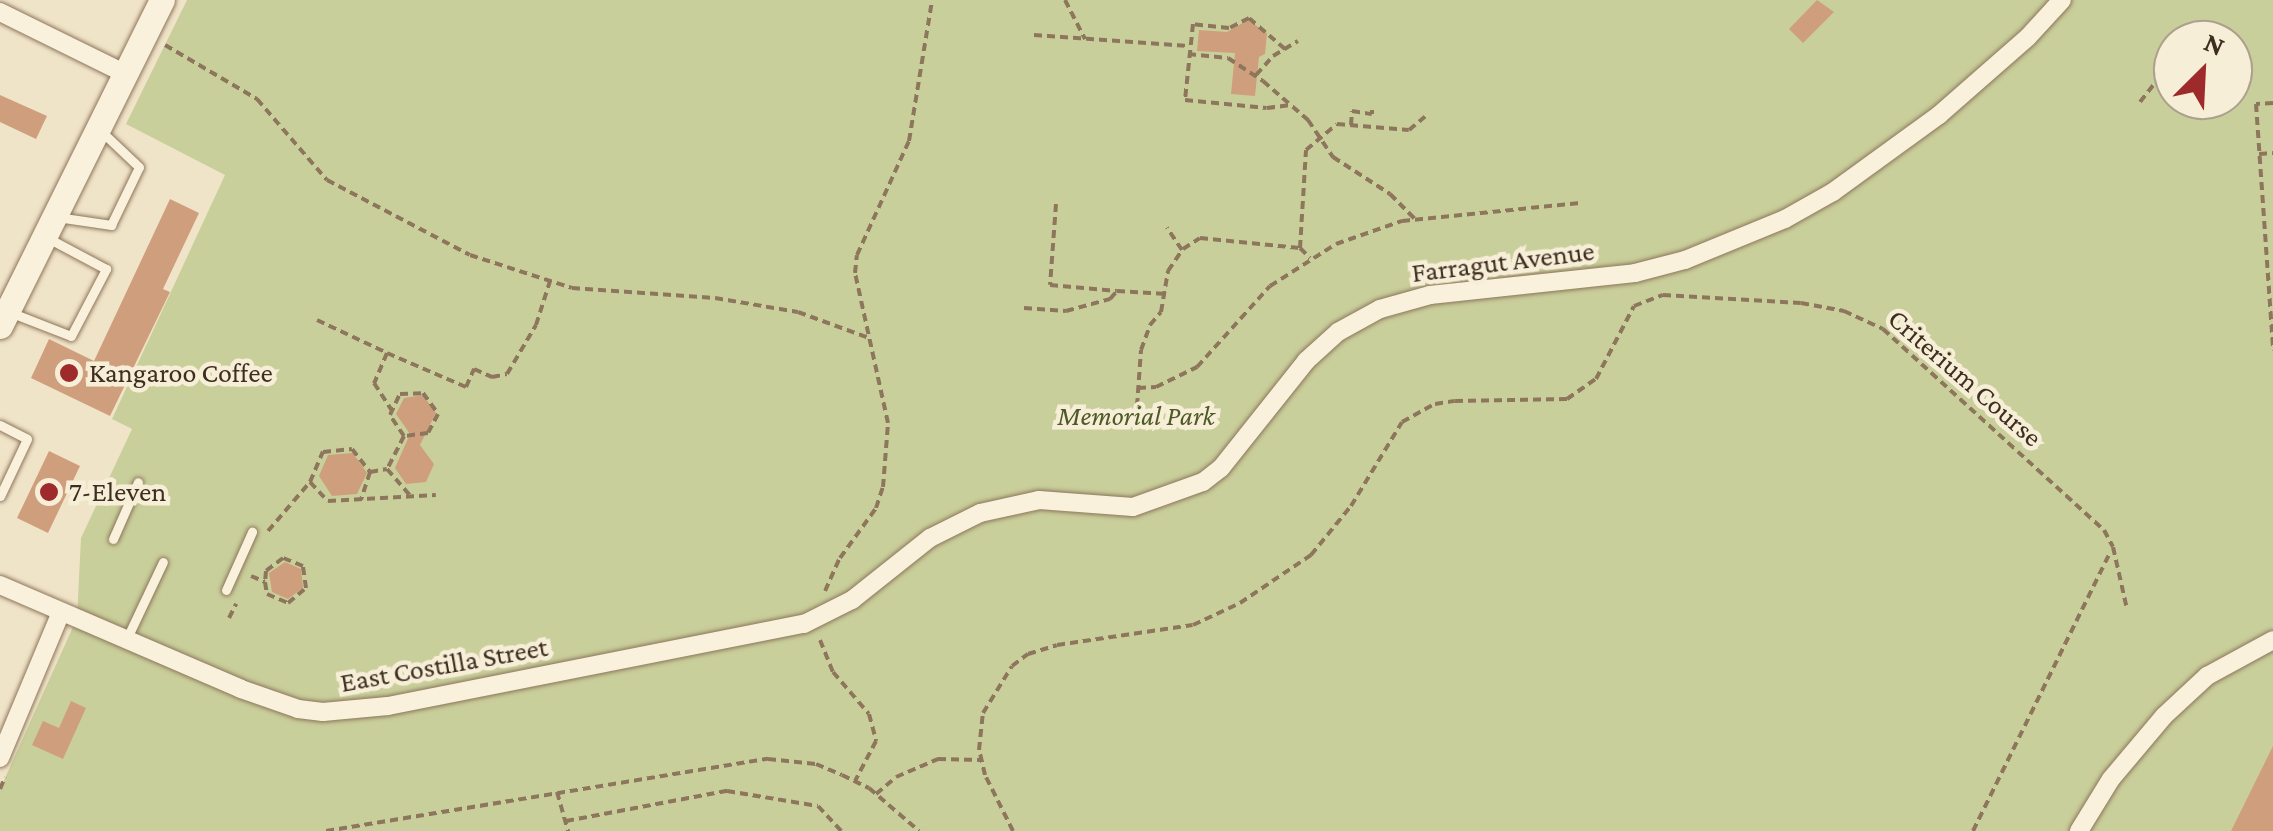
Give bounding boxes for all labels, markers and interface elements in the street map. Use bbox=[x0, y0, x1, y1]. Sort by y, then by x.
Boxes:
north arrow bbox=[2153, 20, 2253, 120]
text: N bbox=[2200, 26, 2230, 62]
street label: Farragut Avenue bbox=[1410, 234, 1596, 290]
street label: Criterium Course bbox=[1881, 302, 2049, 454]
place label: Kangaroo Coffee bbox=[89, 356, 273, 390]
marker: Kangaroo Coffee bbox=[58, 362, 80, 384]
park label: Memorial Park bbox=[1057, 399, 1215, 433]
place label: 7-Eleven bbox=[69, 475, 166, 509]
marker: 7-Eleven bbox=[38, 481, 60, 503]
street label: East Costilla Street bbox=[338, 630, 550, 700]

